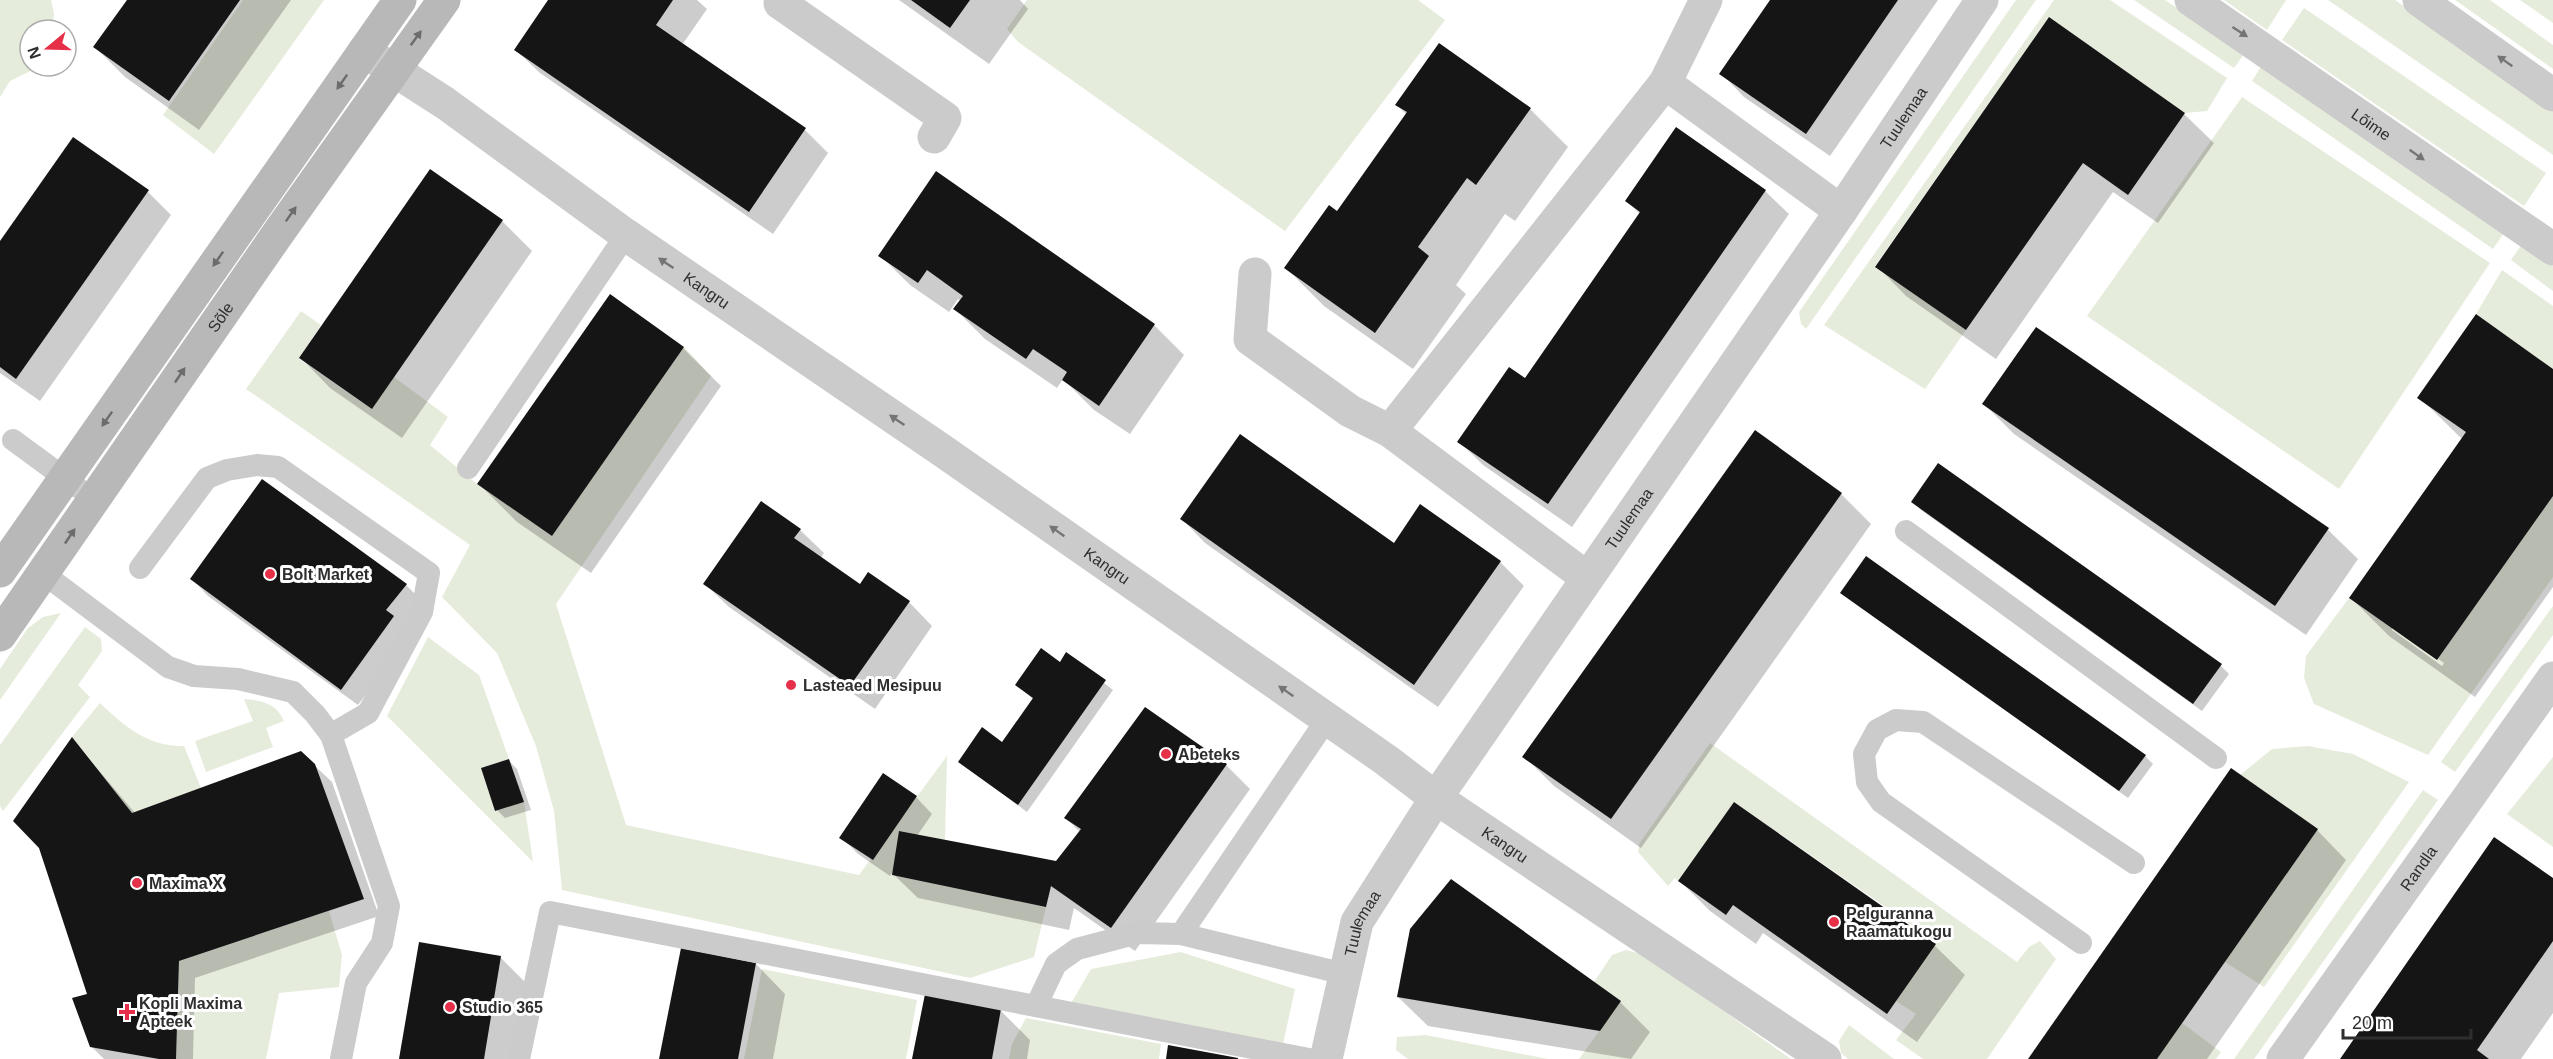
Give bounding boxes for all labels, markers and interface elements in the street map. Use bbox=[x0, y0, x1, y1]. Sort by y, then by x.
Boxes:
north arrow bbox=[18, 18, 78, 78]
one-way arrow bbox=[2232, 26, 2248, 37]
one-way arrow bbox=[410, 31, 422, 47]
text: N bbox=[24, 44, 44, 61]
one-way arrow bbox=[2498, 55, 2514, 67]
one-way arrow bbox=[336, 74, 348, 90]
street label: Tuulemaa bbox=[1877, 83, 1930, 152]
street label: Lõime bbox=[2349, 105, 2394, 144]
one-way arrow bbox=[2409, 149, 2425, 161]
one-way arrow bbox=[285, 207, 297, 223]
one-way arrow bbox=[212, 250, 224, 266]
one-way arrow bbox=[659, 257, 675, 269]
street label: Kangru bbox=[681, 268, 733, 312]
street label: Sõle bbox=[204, 299, 236, 335]
one-way arrow bbox=[175, 367, 186, 383]
one-way arrow bbox=[101, 411, 113, 427]
one-way arrow bbox=[889, 415, 905, 426]
street label: Tuulemaa bbox=[1602, 485, 1656, 552]
one-way arrow bbox=[1050, 525, 1066, 537]
one-way arrow bbox=[64, 528, 76, 544]
street label: Kangru bbox=[1081, 544, 1133, 587]
place label: Bolt Market bbox=[282, 566, 370, 583]
marker: Bolt Market bbox=[263, 567, 277, 581]
place label: Lasteaed Mesipuu bbox=[803, 677, 942, 694]
marker: Lasteaed Mesipuu bbox=[784, 678, 798, 692]
one-way arrow bbox=[1278, 686, 1294, 697]
place label: Abeteks bbox=[1178, 746, 1240, 763]
marker: Abeteks bbox=[1159, 747, 1173, 761]
street label: Kangru bbox=[1479, 823, 1531, 866]
street label: Randla bbox=[2397, 842, 2440, 894]
place label: Maxima X bbox=[149, 875, 223, 892]
marker: Maxima X bbox=[130, 876, 144, 890]
street label: Tuulemaa bbox=[1341, 887, 1383, 958]
place label: Pelguranna Raamatukogu bbox=[1846, 905, 1952, 940]
marker: Pelguranna Raamatukogu bbox=[1827, 915, 1841, 929]
place label: Kopli Maxima Apteek bbox=[139, 995, 242, 1030]
place label: Studio 365 bbox=[462, 999, 543, 1016]
marker: Studio 365 bbox=[443, 1000, 457, 1014]
scale bar bbox=[2343, 1002, 2470, 1040]
marker: Kopli Maxima Apteek bbox=[120, 1005, 134, 1019]
text: 20 m bbox=[2352, 1013, 2392, 1033]

